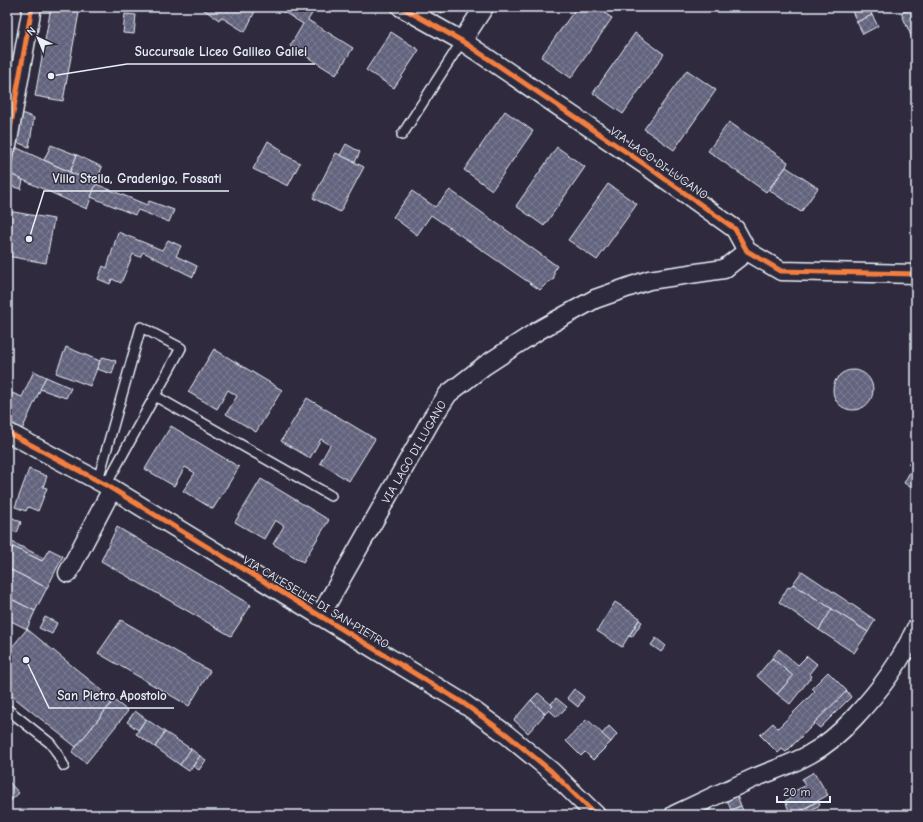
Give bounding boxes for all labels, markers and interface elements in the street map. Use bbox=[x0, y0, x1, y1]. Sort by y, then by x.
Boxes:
north arrow bbox=[18, 18, 58, 58]
text: N bbox=[24, 24, 39, 38]
callout: Succursale Liceo Galileo Galiei bbox=[127, 39, 315, 64]
text: Succursale Liceo Galileo Galiei bbox=[135, 44, 307, 59]
street label: VIA LAGO DI LUGANO bbox=[607, 124, 711, 202]
callout: Villa Stella, Gradenigo, Fossati bbox=[44, 166, 229, 191]
text: Villa Stella, Gradenigo, Fossati bbox=[52, 171, 222, 186]
street label: VIA LAGO DI LUGANO bbox=[379, 398, 449, 506]
street label: VIA CALESELLE DI SAN PIETRO bbox=[240, 553, 392, 651]
callout: San Pietro Apostolo bbox=[49, 683, 174, 708]
text: San Pietro Apostolo bbox=[57, 688, 167, 703]
scale bar bbox=[777, 778, 830, 804]
text: 20 m bbox=[783, 785, 811, 799]

